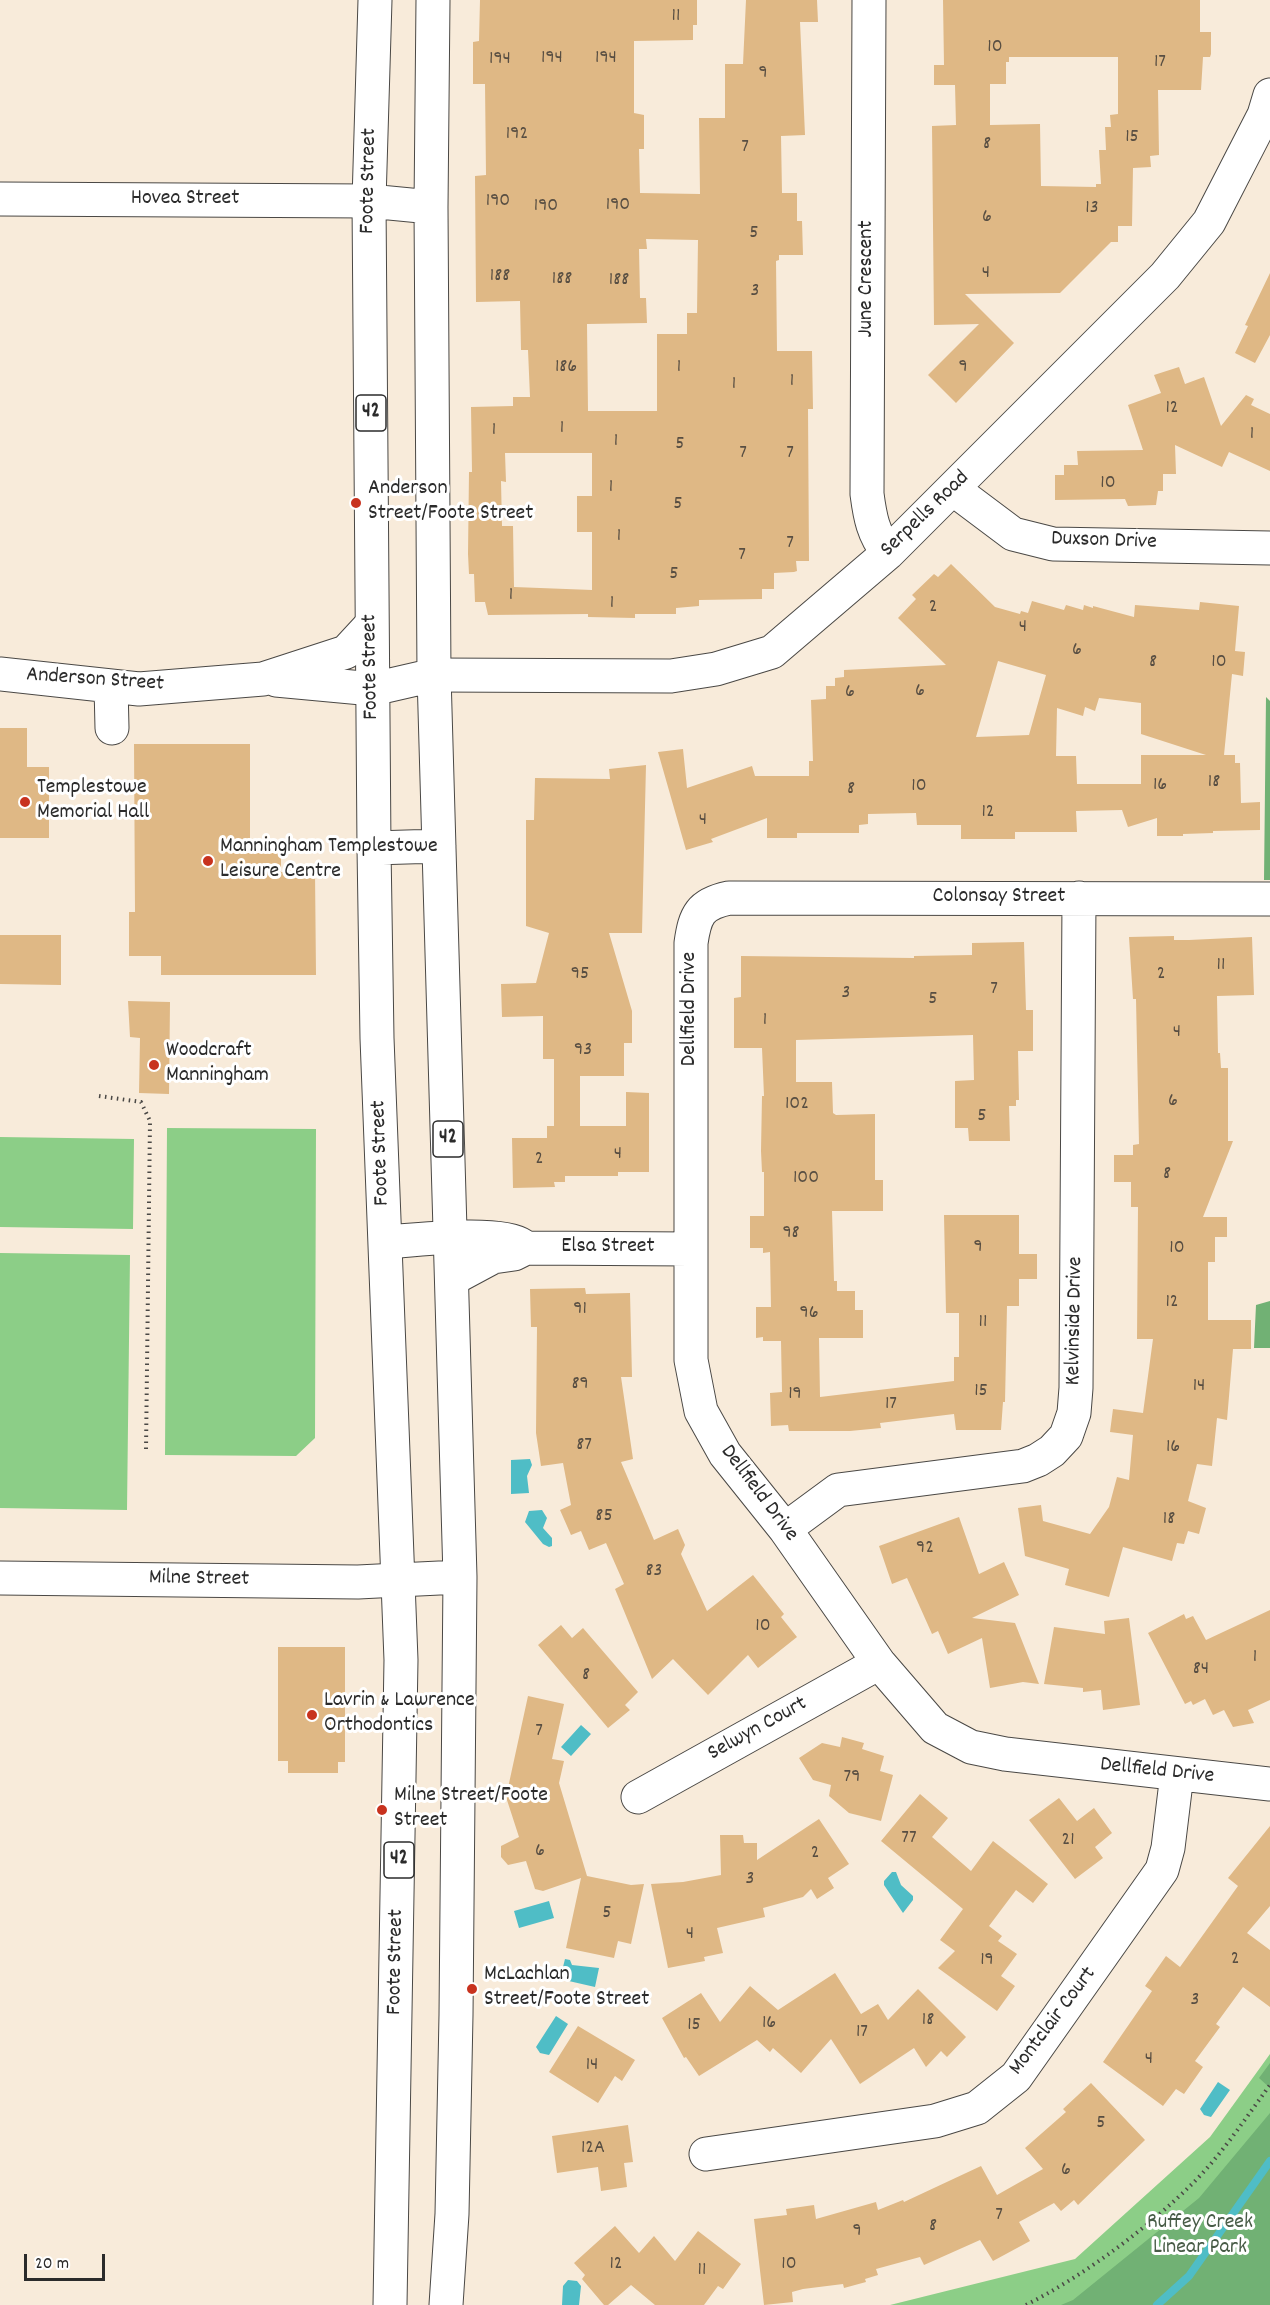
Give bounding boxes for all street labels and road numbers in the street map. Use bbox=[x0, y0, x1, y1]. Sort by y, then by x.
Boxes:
street label: Foote Street bbox=[356, 128, 384, 234]
street label: Hovea Street bbox=[131, 187, 239, 213]
street label: June Crescent bbox=[855, 220, 881, 338]
road number: 42 bbox=[356, 395, 386, 431]
street label: Serpells Road bbox=[876, 466, 976, 564]
street label: Duxson Drive bbox=[1051, 527, 1157, 557]
street label: Foote Street bbox=[358, 614, 386, 720]
street label: Anderson Street bbox=[25, 663, 165, 699]
street label: Colonsay Street bbox=[933, 885, 1065, 911]
street label: Dellfield Drive bbox=[678, 952, 704, 1066]
street label: Foote Street bbox=[367, 1100, 397, 1206]
road number: 42 bbox=[433, 1121, 463, 1157]
street label: Elsa Street bbox=[561, 1235, 655, 1261]
street label: Kelvinside Drive bbox=[1062, 1256, 1090, 1386]
street label: Dellfield Drive bbox=[713, 1440, 803, 1548]
street label: Milne Street bbox=[149, 1566, 249, 1594]
street label: Selwyn Court bbox=[704, 1692, 812, 1768]
street label: Dellfield Drive bbox=[1099, 1753, 1215, 1791]
road number: 42 bbox=[384, 1842, 414, 1878]
street label: Foote Street bbox=[383, 1909, 411, 2015]
street label: Montclair Court bbox=[1005, 1963, 1103, 2081]

